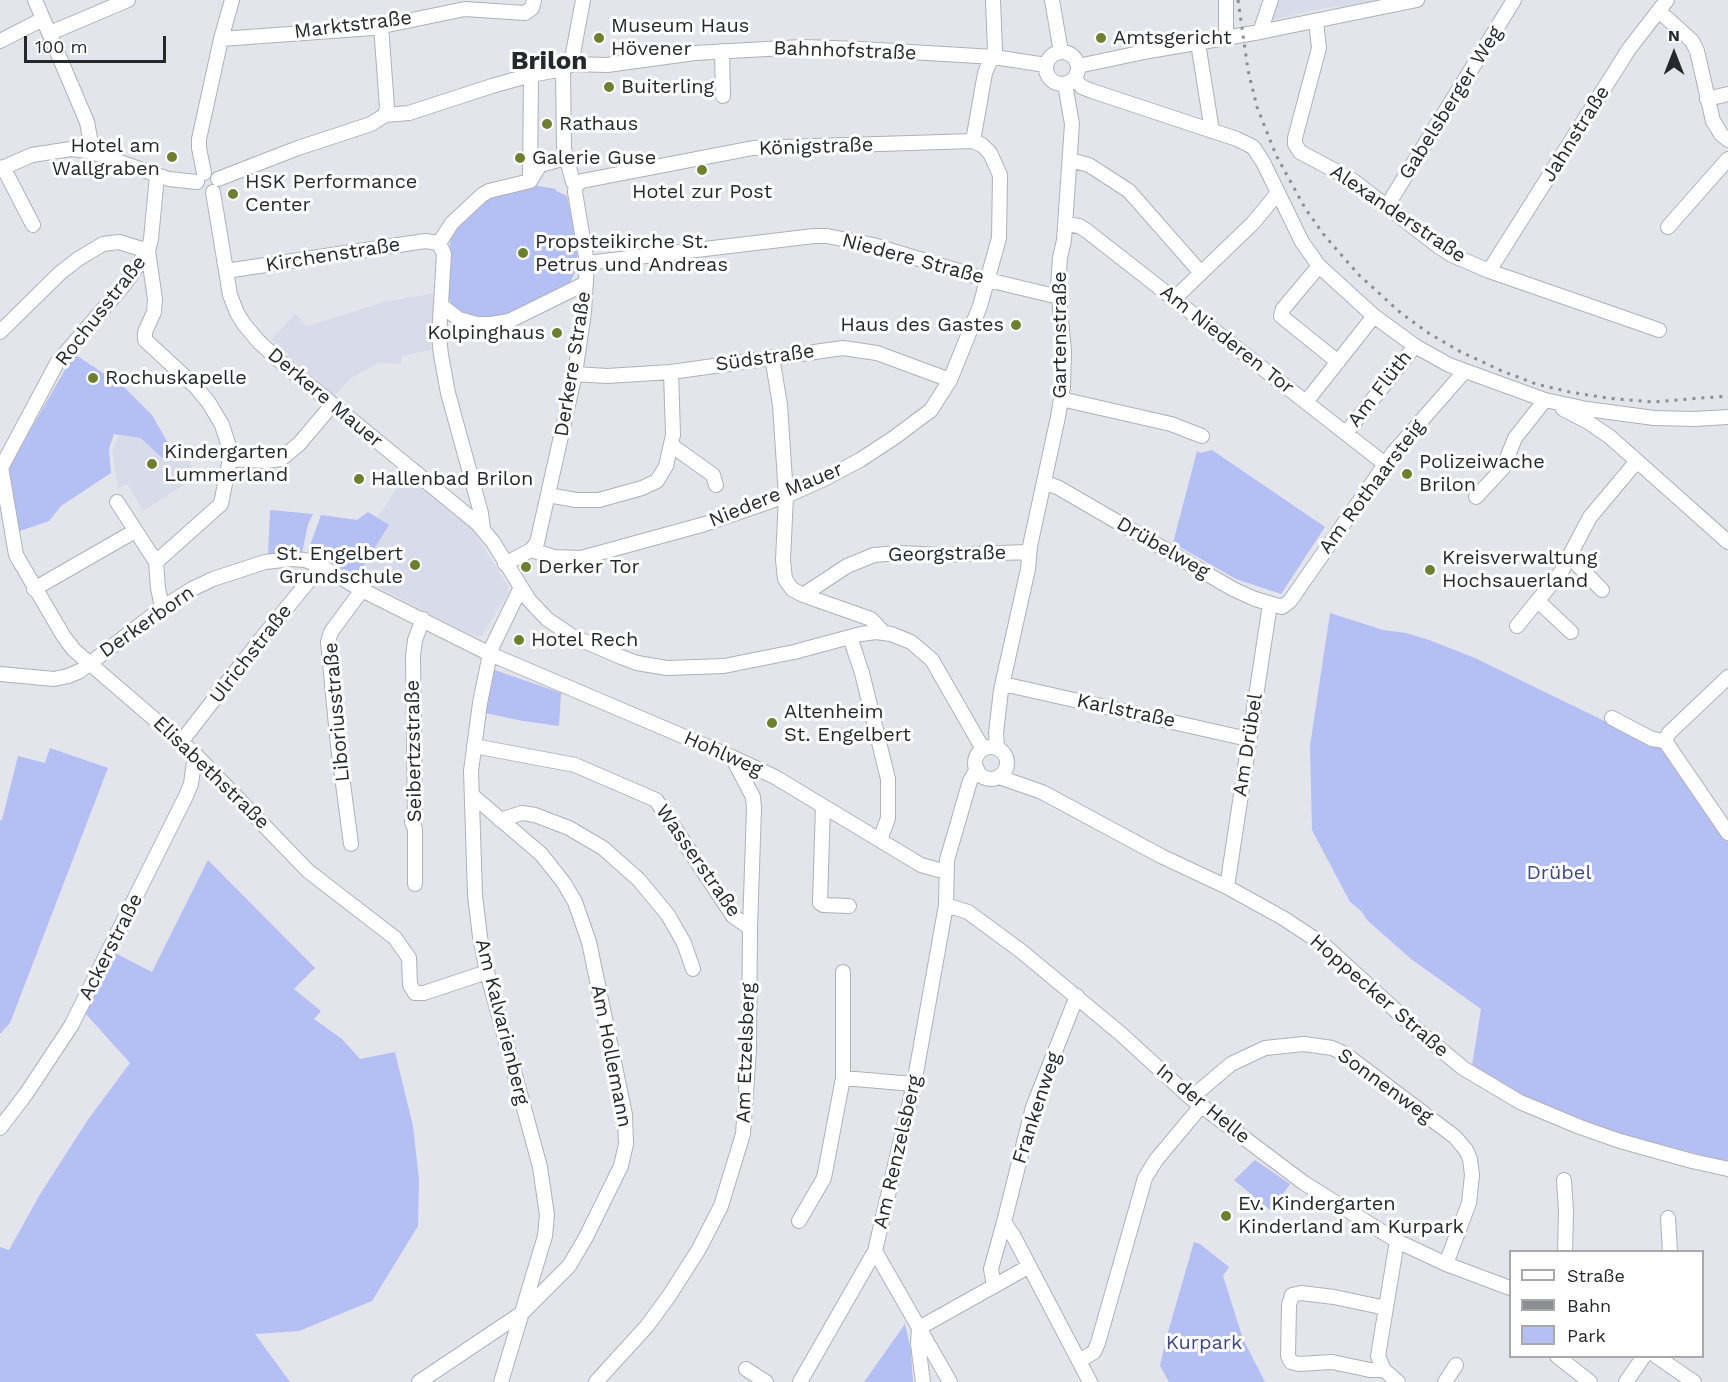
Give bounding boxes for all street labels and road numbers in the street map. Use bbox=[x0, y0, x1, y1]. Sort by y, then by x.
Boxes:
street label: Marktstraße bbox=[293, 6, 413, 44]
street label: Gabelsberger Weg bbox=[1394, 22, 1508, 184]
street label: Bahnhofstraße bbox=[773, 37, 917, 65]
street label: Jahnstraße bbox=[1537, 81, 1615, 187]
street label: Königstraße bbox=[758, 133, 874, 161]
street label: Alexanderstraße bbox=[1326, 160, 1470, 268]
street label: Niedere Straße bbox=[839, 229, 987, 289]
street label: Kirchenstraße bbox=[264, 233, 402, 277]
street label: Rochusstraße bbox=[50, 251, 152, 371]
street label: Gartenstraße bbox=[1048, 271, 1072, 399]
street label: Am Niederen Tor bbox=[1155, 280, 1299, 400]
street label: Derkere Straße bbox=[550, 289, 596, 439]
street label: Südstraße bbox=[714, 339, 816, 377]
street label: Derkere Mauer bbox=[262, 343, 388, 453]
street label: Am Flüth bbox=[1343, 346, 1417, 432]
street label: Am Rothaarsteig bbox=[1314, 415, 1430, 559]
street label: Niedere Mauer bbox=[706, 457, 846, 533]
street label: Drübelweg bbox=[1112, 512, 1214, 584]
street label: Georgstraße bbox=[888, 541, 1006, 567]
street label: Derkerborn bbox=[95, 581, 199, 663]
street label: Ulrichstraße bbox=[205, 600, 297, 708]
street label: Liboriusstraße bbox=[319, 641, 355, 783]
street label: Seibertzstraße bbox=[401, 680, 427, 822]
street label: Karlstraße bbox=[1074, 689, 1178, 733]
street label: Am Drübel bbox=[1228, 692, 1268, 798]
street label: Elisabethstraße bbox=[148, 711, 274, 835]
street label: Hohlweg bbox=[680, 726, 766, 782]
street label: Wasserstraße bbox=[650, 800, 746, 922]
street label: Ackerstraße bbox=[74, 890, 148, 1004]
street label: Hoppecker Straße bbox=[1305, 929, 1453, 1063]
street label: Am Kalvarienberg bbox=[470, 937, 534, 1107]
street label: Am Etzelsberg bbox=[732, 982, 760, 1124]
street label: Am Hollemann bbox=[585, 983, 637, 1129]
street label: Sonnenweg bbox=[1333, 1043, 1437, 1129]
street label: Frankenweg bbox=[1008, 1049, 1066, 1167]
street label: In der Helle bbox=[1151, 1059, 1255, 1149]
street label: Am Renzelsberg bbox=[869, 1073, 927, 1231]

